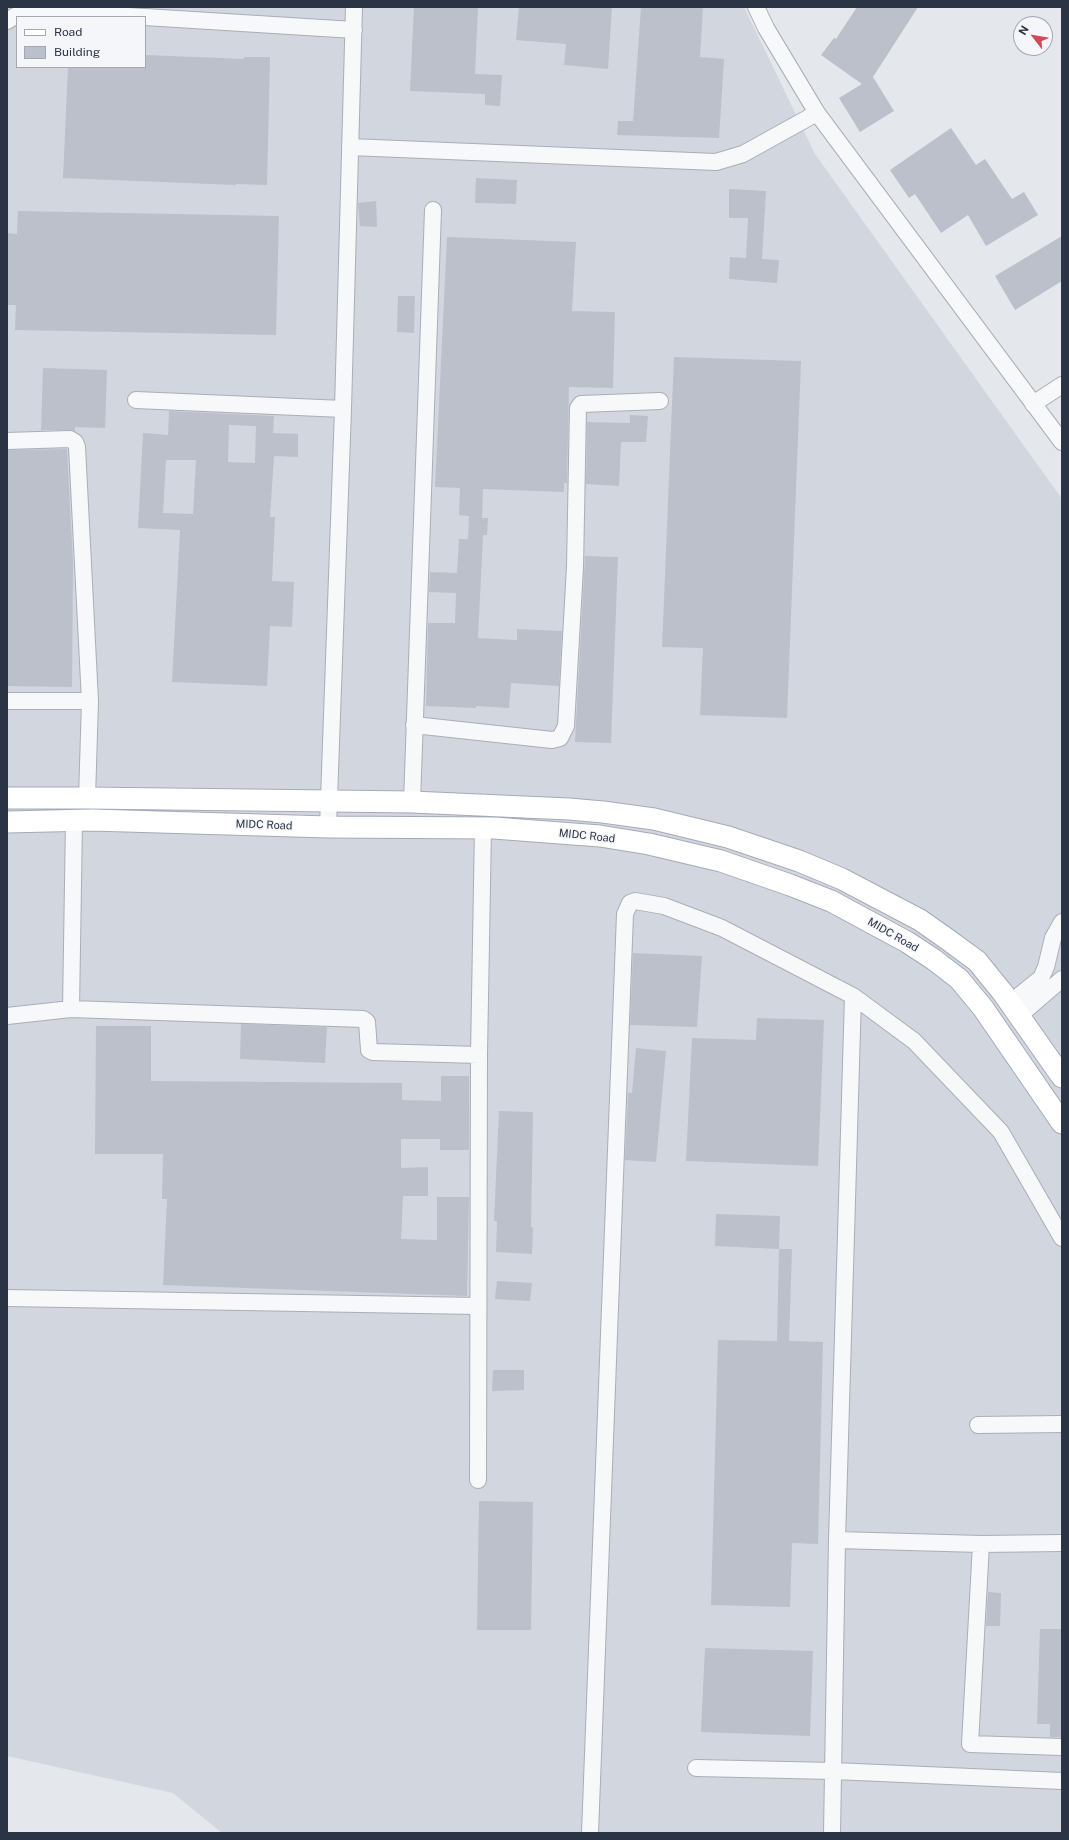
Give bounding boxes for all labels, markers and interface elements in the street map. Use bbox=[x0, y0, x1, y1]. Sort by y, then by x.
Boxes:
legend bbox=[16, 16, 146, 68]
north arrow bbox=[1013, 16, 1053, 56]
text: N bbox=[1016, 24, 1031, 37]
text: Road bbox=[54, 25, 82, 39]
text: Building bbox=[54, 45, 100, 59]
street label: MIDC Road bbox=[235, 817, 293, 833]
street label: MIDC Road bbox=[558, 826, 616, 846]
street label: MIDC Road bbox=[865, 915, 921, 955]

